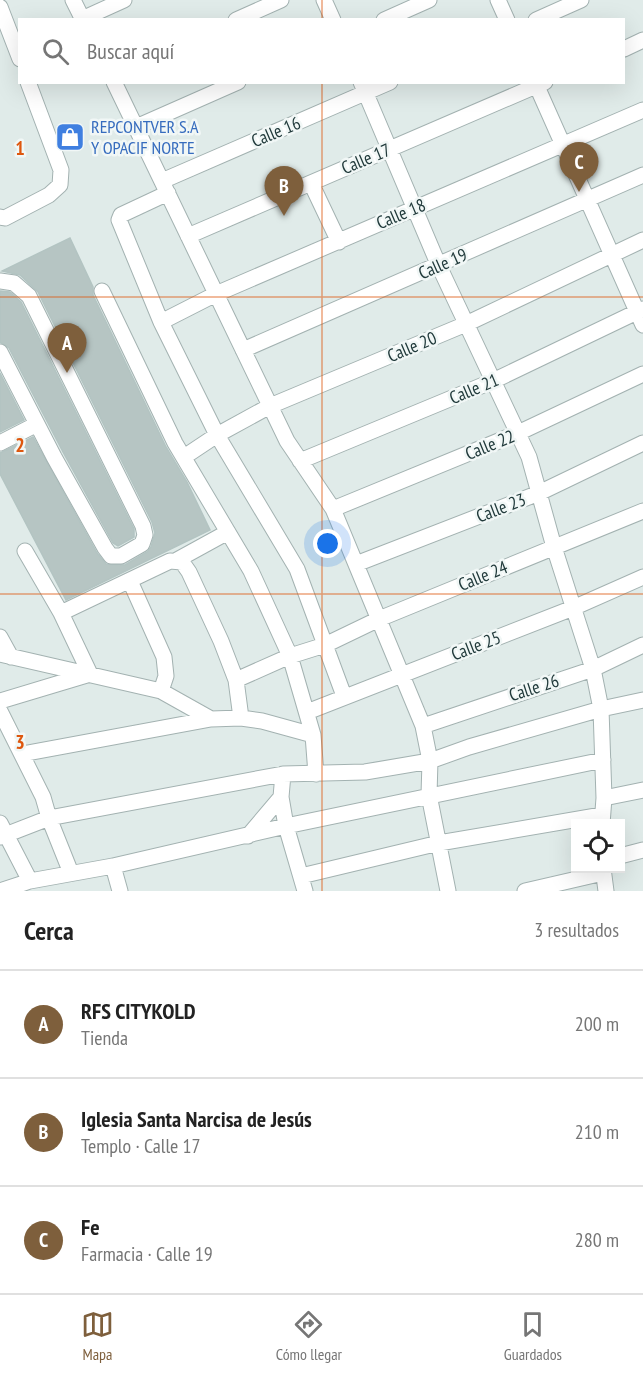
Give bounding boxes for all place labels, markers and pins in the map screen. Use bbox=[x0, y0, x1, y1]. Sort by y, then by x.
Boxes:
place label: REPCONTVER S.A Y OPACIF NORTE bbox=[91, 115, 199, 159]
shop icon: REPCONTVER S.A Y OPACIF NORTE bbox=[54, 121, 86, 153]
pin: C bbox=[560, 142, 598, 192]
pin: B bbox=[264, 166, 304, 216]
pin: A bbox=[48, 324, 86, 373]

